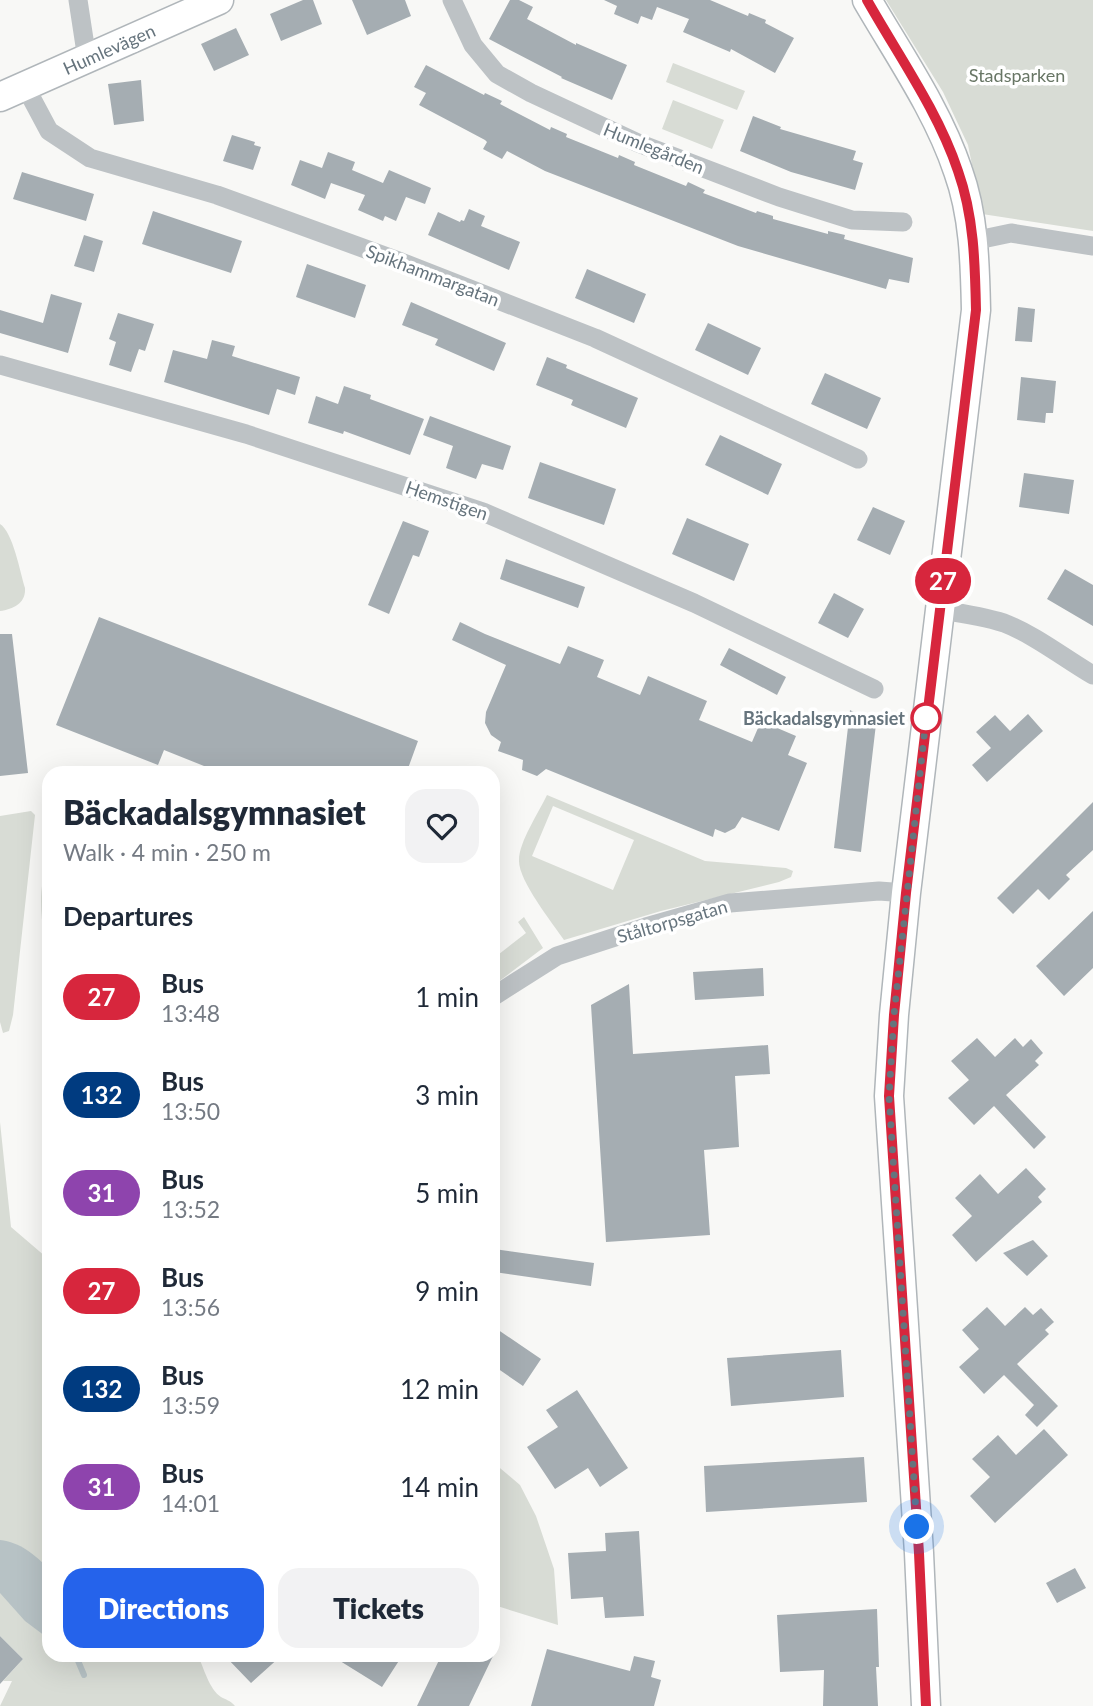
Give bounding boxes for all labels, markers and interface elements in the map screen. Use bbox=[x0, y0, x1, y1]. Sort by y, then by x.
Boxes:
street label: Humlevägen bbox=[59, 19, 159, 79]
park label: Stadsparken bbox=[969, 64, 1065, 86]
street label: Humlegården bbox=[601, 118, 707, 178]
street label: Spikhammargatan bbox=[363, 240, 503, 310]
street label: Hemstigen bbox=[403, 476, 491, 524]
line badge: 27 bbox=[912, 558, 974, 604]
text: 27 bbox=[929, 566, 957, 595]
marker: Bäckadalsgymnasiet bbox=[911, 703, 941, 733]
place label: Bäckadalsgymnasiet bbox=[743, 707, 905, 729]
button: heart bbox=[405, 789, 479, 863]
text: Bäckadalsgymnasiet bbox=[63, 792, 366, 832]
text: Walk · 4 min · 250 m bbox=[63, 838, 271, 866]
street label: Ståltorpsgatan bbox=[614, 895, 730, 947]
text: Departures bbox=[63, 900, 193, 932]
text: Bus bbox=[161, 967, 204, 999]
text: 1 min bbox=[415, 981, 479, 1013]
text: 27 bbox=[88, 982, 115, 1011]
text: 13:48 bbox=[161, 999, 220, 1027]
text: Bus bbox=[161, 1065, 204, 1097]
text: 3 min bbox=[415, 1079, 479, 1111]
text: 132 bbox=[81, 1080, 122, 1109]
text: 13:50 bbox=[161, 1097, 220, 1125]
text: Bus bbox=[161, 1163, 204, 1195]
text: 5 min bbox=[415, 1177, 479, 1209]
text: 31 bbox=[88, 1178, 115, 1207]
text: 13:52 bbox=[161, 1195, 220, 1223]
text: Bus bbox=[161, 1261, 204, 1293]
text: 9 min bbox=[415, 1275, 479, 1307]
text: 27 bbox=[88, 1276, 115, 1305]
text: 13:56 bbox=[161, 1293, 220, 1321]
text: Bus bbox=[161, 1359, 204, 1391]
text: 12 min bbox=[400, 1373, 479, 1405]
text: 132 bbox=[81, 1374, 122, 1403]
text: 13:59 bbox=[161, 1391, 220, 1419]
text: Bus bbox=[161, 1457, 204, 1489]
text: 14 min bbox=[400, 1471, 479, 1503]
text: 31 bbox=[88, 1472, 115, 1501]
text: 14:01 bbox=[161, 1489, 220, 1517]
your location bbox=[899, 1509, 934, 1544]
button: Directions bbox=[63, 1568, 264, 1648]
button: Tickets bbox=[278, 1568, 479, 1648]

